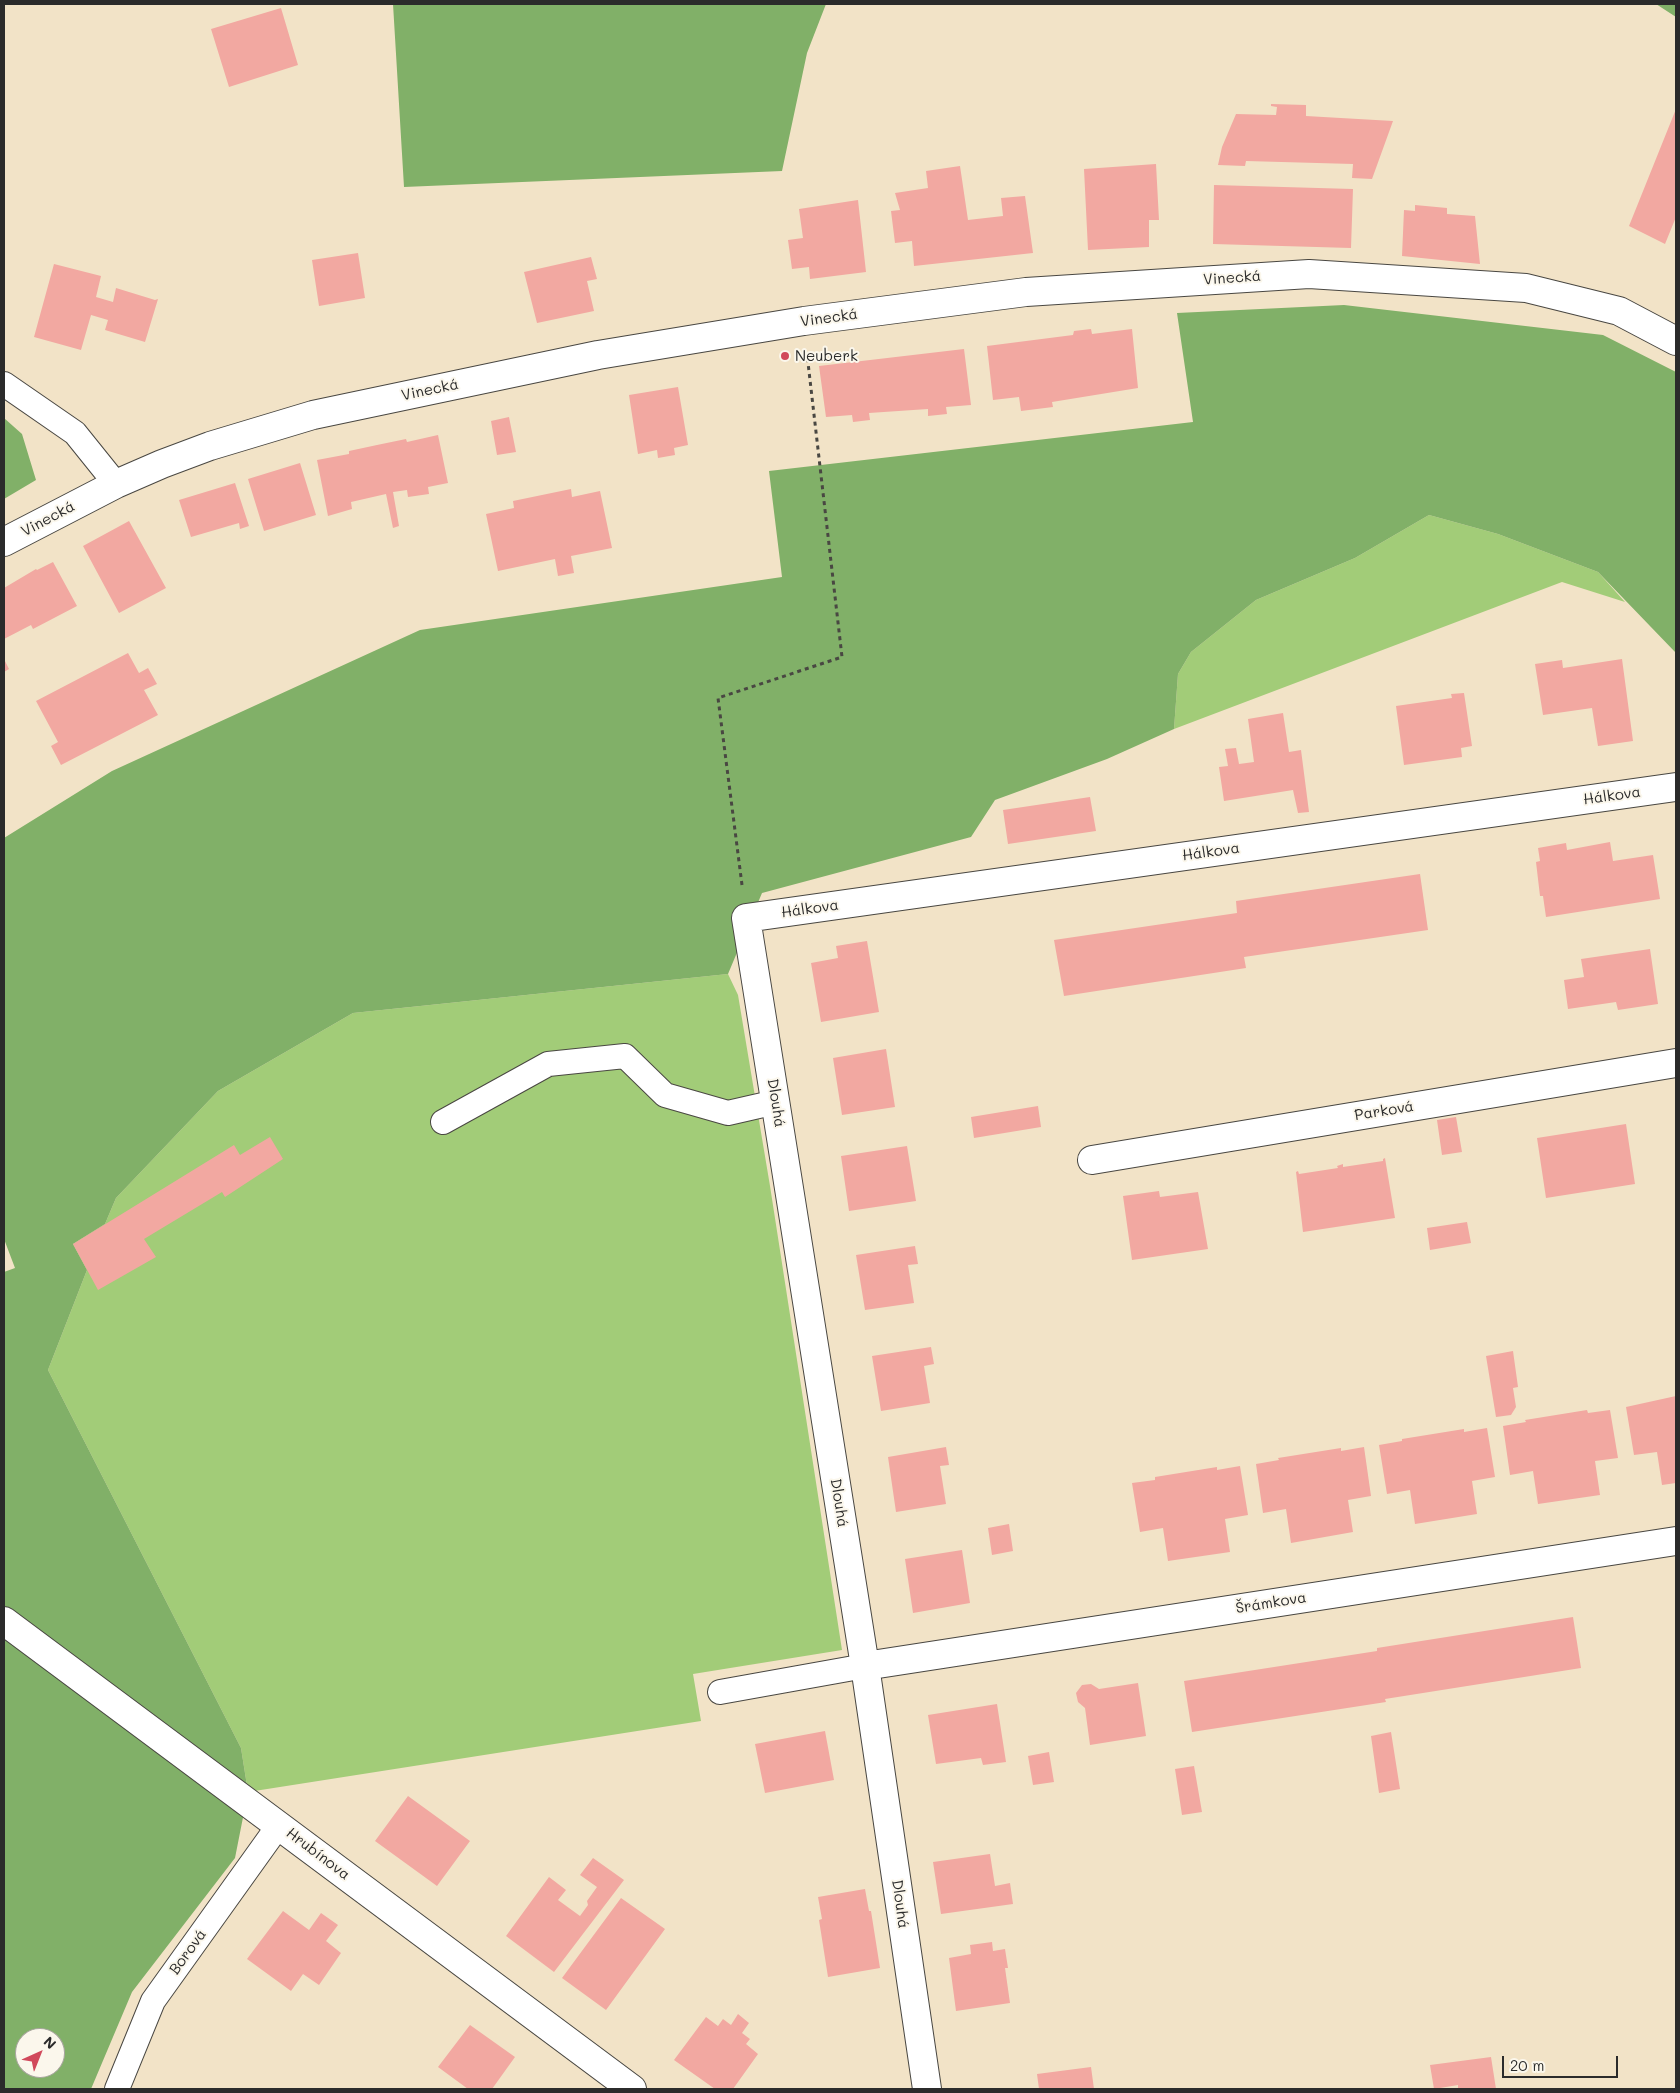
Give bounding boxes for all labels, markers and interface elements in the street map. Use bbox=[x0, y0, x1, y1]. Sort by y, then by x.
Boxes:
street label: Vinecká bbox=[1202, 267, 1262, 289]
street label: Vinecká bbox=[799, 305, 859, 331]
place label: Neuberk bbox=[795, 347, 858, 365]
marker: Neuberk bbox=[779, 350, 791, 362]
street label: Vinecká bbox=[400, 375, 460, 405]
street label: Vinecká bbox=[18, 497, 78, 541]
street label: Hálkova bbox=[1582, 783, 1642, 809]
street label: Hálkova bbox=[1181, 839, 1241, 865]
street label: Hálkova bbox=[780, 896, 840, 922]
street label: Dlouhá bbox=[763, 1077, 789, 1129]
street label: Parková bbox=[1353, 1097, 1415, 1125]
street label: Dlouhá bbox=[826, 1477, 852, 1529]
street label: Šrámkova bbox=[1234, 1589, 1308, 1617]
street label: Hrubínova bbox=[283, 1824, 353, 1884]
street label: Dlouhá bbox=[888, 1878, 912, 1930]
street label: Borová bbox=[166, 1926, 210, 1978]
north arrow bbox=[15, 2028, 65, 2078]
text: N bbox=[40, 2032, 60, 2053]
scale bar bbox=[1505, 2046, 1621, 2078]
text: 20 m bbox=[1510, 2055, 1544, 2075]

